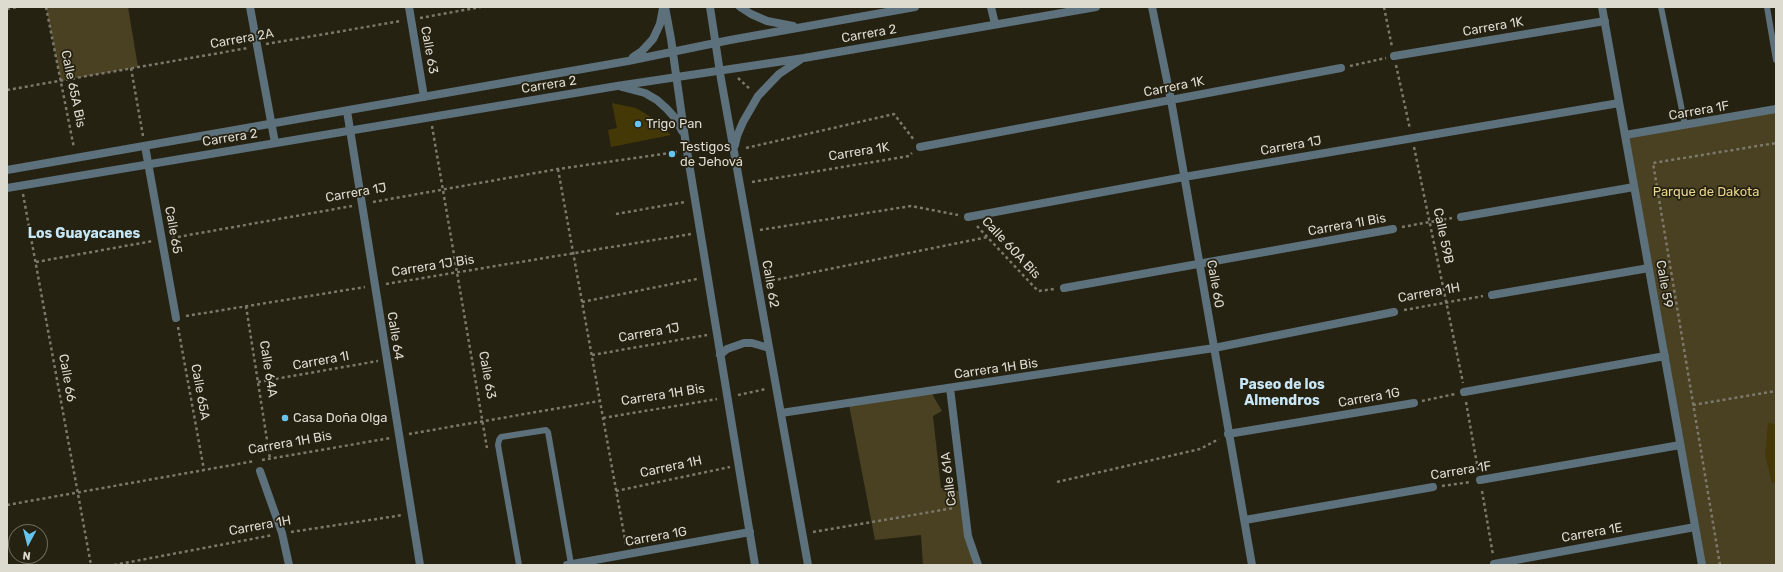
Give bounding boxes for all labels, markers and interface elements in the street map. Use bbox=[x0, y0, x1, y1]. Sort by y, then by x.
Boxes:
street label: Carrera 1K bbox=[1461, 14, 1525, 40]
street label: Carrera 2 bbox=[840, 21, 898, 47]
street label: Calle 63 bbox=[417, 25, 441, 75]
street label: Carrera 2A bbox=[209, 26, 275, 52]
street label: Calle 65A Bis bbox=[57, 49, 89, 129]
street label: Carrera 2 bbox=[520, 73, 578, 97]
street label: Carrera 1K bbox=[1142, 73, 1206, 101]
street label: Carrera 1F bbox=[1668, 98, 1730, 124]
place label: Trigo Pan bbox=[646, 116, 702, 132]
marker: Trigo Pan bbox=[633, 119, 643, 129]
street label: Carrera 2 bbox=[201, 126, 259, 150]
street label: Carrera 1J bbox=[1259, 133, 1323, 159]
place label: Testigos de Jehová bbox=[680, 139, 743, 170]
street label: Carrera 1K bbox=[827, 139, 891, 165]
marker: Testigos de Jehová bbox=[667, 149, 677, 159]
street label: Carrera 1J bbox=[324, 180, 388, 206]
park label: Parque de Dakota bbox=[1653, 184, 1759, 200]
street label: Calle 65 bbox=[161, 205, 185, 255]
street label: Calle 59B bbox=[1429, 207, 1457, 265]
street label: Carrera 1I Bis bbox=[1307, 210, 1387, 240]
street label: Calle 60A Bis bbox=[978, 214, 1044, 282]
district label: Los Guayacanes bbox=[28, 226, 140, 242]
street label: Carrera 1J Bis bbox=[391, 252, 475, 280]
street label: Calle 62 bbox=[758, 259, 782, 309]
street label: Calle 60 bbox=[1203, 259, 1227, 309]
street label: Calle 59 bbox=[1652, 259, 1676, 309]
street label: Carrera 1H bbox=[1397, 280, 1461, 306]
street label: Calle 64 bbox=[384, 311, 406, 361]
street label: Carrera 1J bbox=[617, 320, 681, 346]
street label: Calle 64A bbox=[256, 340, 280, 398]
street label: Carrera 1I bbox=[291, 348, 351, 374]
street label: Calle 63 bbox=[475, 350, 499, 400]
street label: Calle 66 bbox=[55, 353, 79, 403]
street label: Carrera 1H Bis bbox=[953, 355, 1039, 383]
street label: Calle 65A bbox=[187, 363, 213, 421]
district label: Paseo de los Almendros bbox=[1239, 377, 1325, 410]
street label: Carrera 1H Bis bbox=[620, 381, 706, 409]
street label: Carrera 1G bbox=[1337, 385, 1401, 411]
place label: Casa Doña Olga bbox=[293, 410, 387, 426]
marker: Casa Doña Olga bbox=[280, 413, 290, 423]
street label: Carrera 1H Bis bbox=[247, 428, 333, 458]
street label: Calle 61A bbox=[938, 451, 960, 507]
street label: Carrera 1H bbox=[639, 453, 703, 481]
street label: Carrera 1F bbox=[1430, 459, 1492, 483]
street label: Carrera 1H bbox=[228, 513, 292, 539]
street label: Carrera 1E bbox=[1560, 520, 1624, 546]
north arrow bbox=[8, 524, 48, 564]
street label: Carrera 1G bbox=[624, 524, 688, 550]
text: N bbox=[22, 548, 31, 562]

